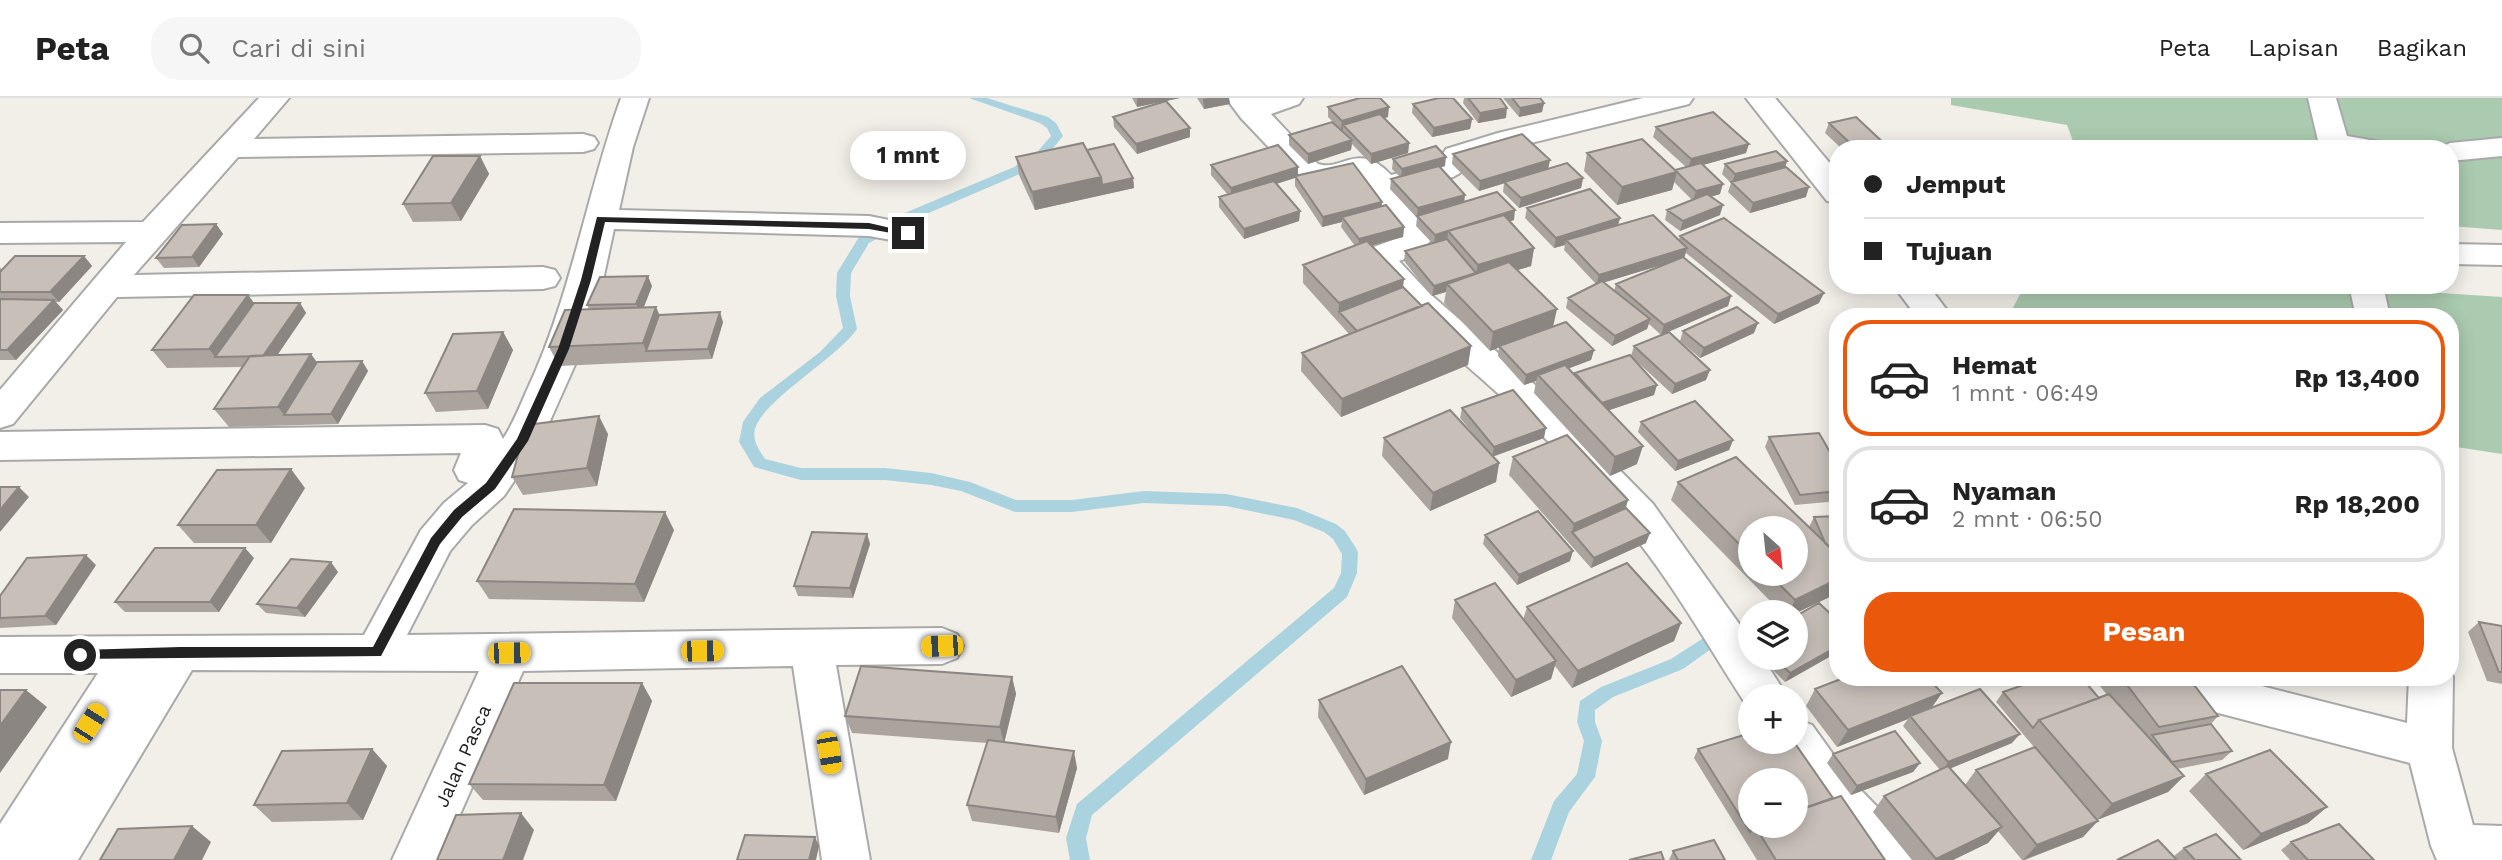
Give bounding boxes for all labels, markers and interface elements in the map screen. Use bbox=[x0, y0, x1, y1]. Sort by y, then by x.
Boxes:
search box bbox=[151, 17, 641, 80]
text: Peta bbox=[35, 29, 109, 68]
icon: search bbox=[175, 29, 213, 67]
text: Cari di sini bbox=[231, 33, 366, 63]
text: Peta bbox=[2159, 34, 2210, 62]
text: Lapisan bbox=[2248, 34, 2339, 62]
text: Bagikan bbox=[2377, 34, 2467, 62]
callout: 1 mnt bbox=[850, 131, 966, 180]
text: 1 mnt bbox=[877, 142, 939, 169]
text: Jemput bbox=[1906, 169, 2005, 199]
route end bbox=[892, 217, 924, 249]
text: Tujuan bbox=[1906, 236, 1992, 266]
icon: car bbox=[1868, 347, 1931, 410]
text: Hemat bbox=[1952, 350, 2037, 380]
text: Rp 13,400 bbox=[2294, 363, 2420, 393]
text: 1 mnt · 06:49 bbox=[1952, 380, 2099, 407]
icon: car bbox=[1868, 473, 1931, 536]
text: Nyaman bbox=[1952, 476, 2056, 506]
text: Rp 18,200 bbox=[2295, 489, 2420, 519]
text: 2 mnt · 06:50 bbox=[1952, 506, 2103, 533]
north arrow bbox=[1738, 516, 1808, 586]
map controls bbox=[1738, 516, 1808, 838]
button: Pesan bbox=[1864, 592, 2424, 672]
button: layers bbox=[1738, 600, 1808, 670]
car bbox=[921, 635, 964, 657]
route start bbox=[64, 639, 96, 671]
car bbox=[681, 640, 724, 662]
car bbox=[488, 642, 531, 664]
button: + bbox=[1738, 684, 1808, 754]
car bbox=[70, 700, 111, 746]
street label: Jalan Pasca bbox=[430, 701, 496, 811]
car bbox=[816, 730, 843, 776]
button: − bbox=[1738, 768, 1808, 838]

